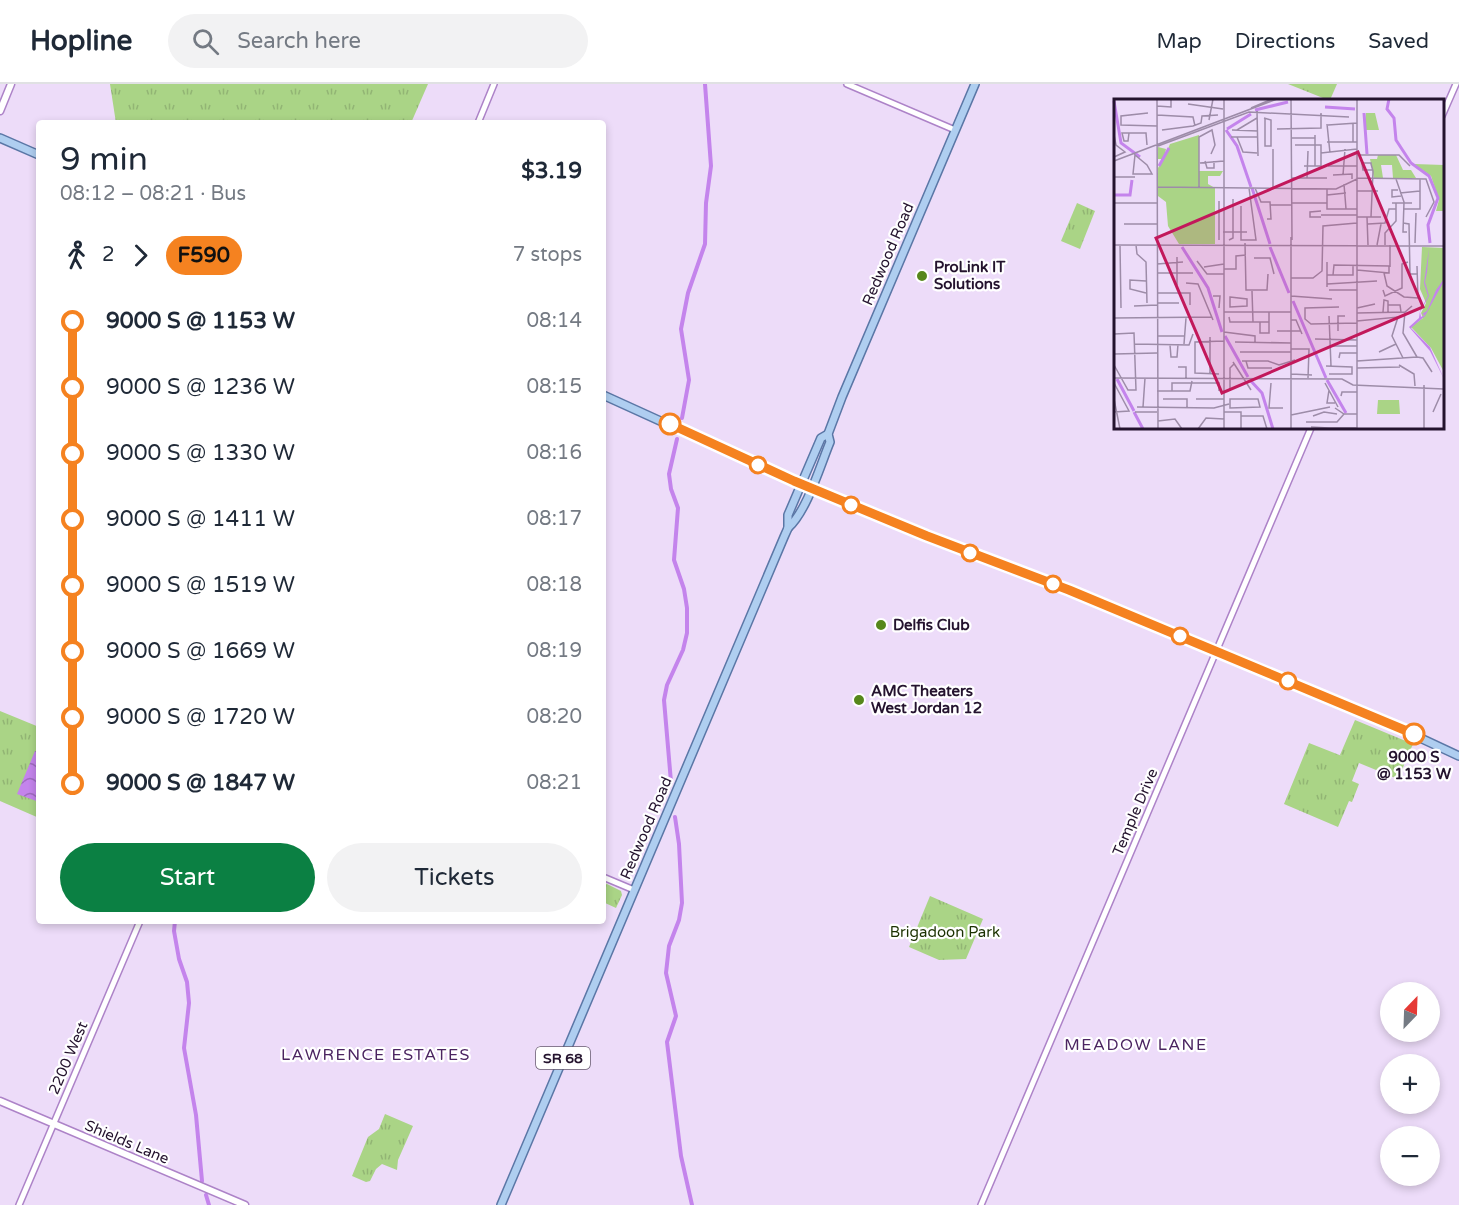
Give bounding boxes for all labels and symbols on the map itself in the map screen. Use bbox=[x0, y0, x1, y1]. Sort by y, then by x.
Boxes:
inset map bbox=[1114, 99, 1444, 429]
street label: Redwood Road bbox=[858, 200, 918, 308]
place label: ProLink IT Solutions bbox=[934, 258, 1006, 293]
marker: ProLink IT Solutions bbox=[915, 269, 929, 283]
unlabelled marker bbox=[659, 413, 681, 435]
unlabelled marker bbox=[749, 456, 767, 474]
unlabelled marker bbox=[842, 496, 860, 514]
unlabelled marker bbox=[961, 544, 979, 562]
unlabelled marker bbox=[1044, 575, 1062, 593]
place label: Delfis Club bbox=[893, 616, 970, 634]
marker: Delfis Club bbox=[874, 618, 888, 632]
unlabelled marker bbox=[1171, 627, 1189, 645]
unlabelled marker bbox=[1279, 672, 1297, 690]
place label: AMC Theaters West Jordan 12 bbox=[871, 682, 982, 717]
marker: AMC Theaters West Jordan 12 bbox=[852, 693, 866, 707]
marker: 9000 S @ 1153 W bbox=[1403, 723, 1425, 745]
place label: 9000 S @ 1153 W bbox=[1377, 748, 1452, 783]
street label: Temple Drive bbox=[1109, 766, 1161, 858]
street label: Redwood Road bbox=[616, 774, 676, 882]
park label: Brigadoon Park bbox=[890, 923, 1000, 941]
north arrow bbox=[1380, 982, 1440, 1042]
street label: 2200 West bbox=[45, 1019, 92, 1097]
district label: MEADOW LANE bbox=[1064, 1035, 1208, 1055]
district label: LAWRENCE ESTATES bbox=[281, 1045, 471, 1065]
road number: SR 68 bbox=[536, 1047, 590, 1069]
street label: Shields Lane bbox=[82, 1116, 172, 1168]

